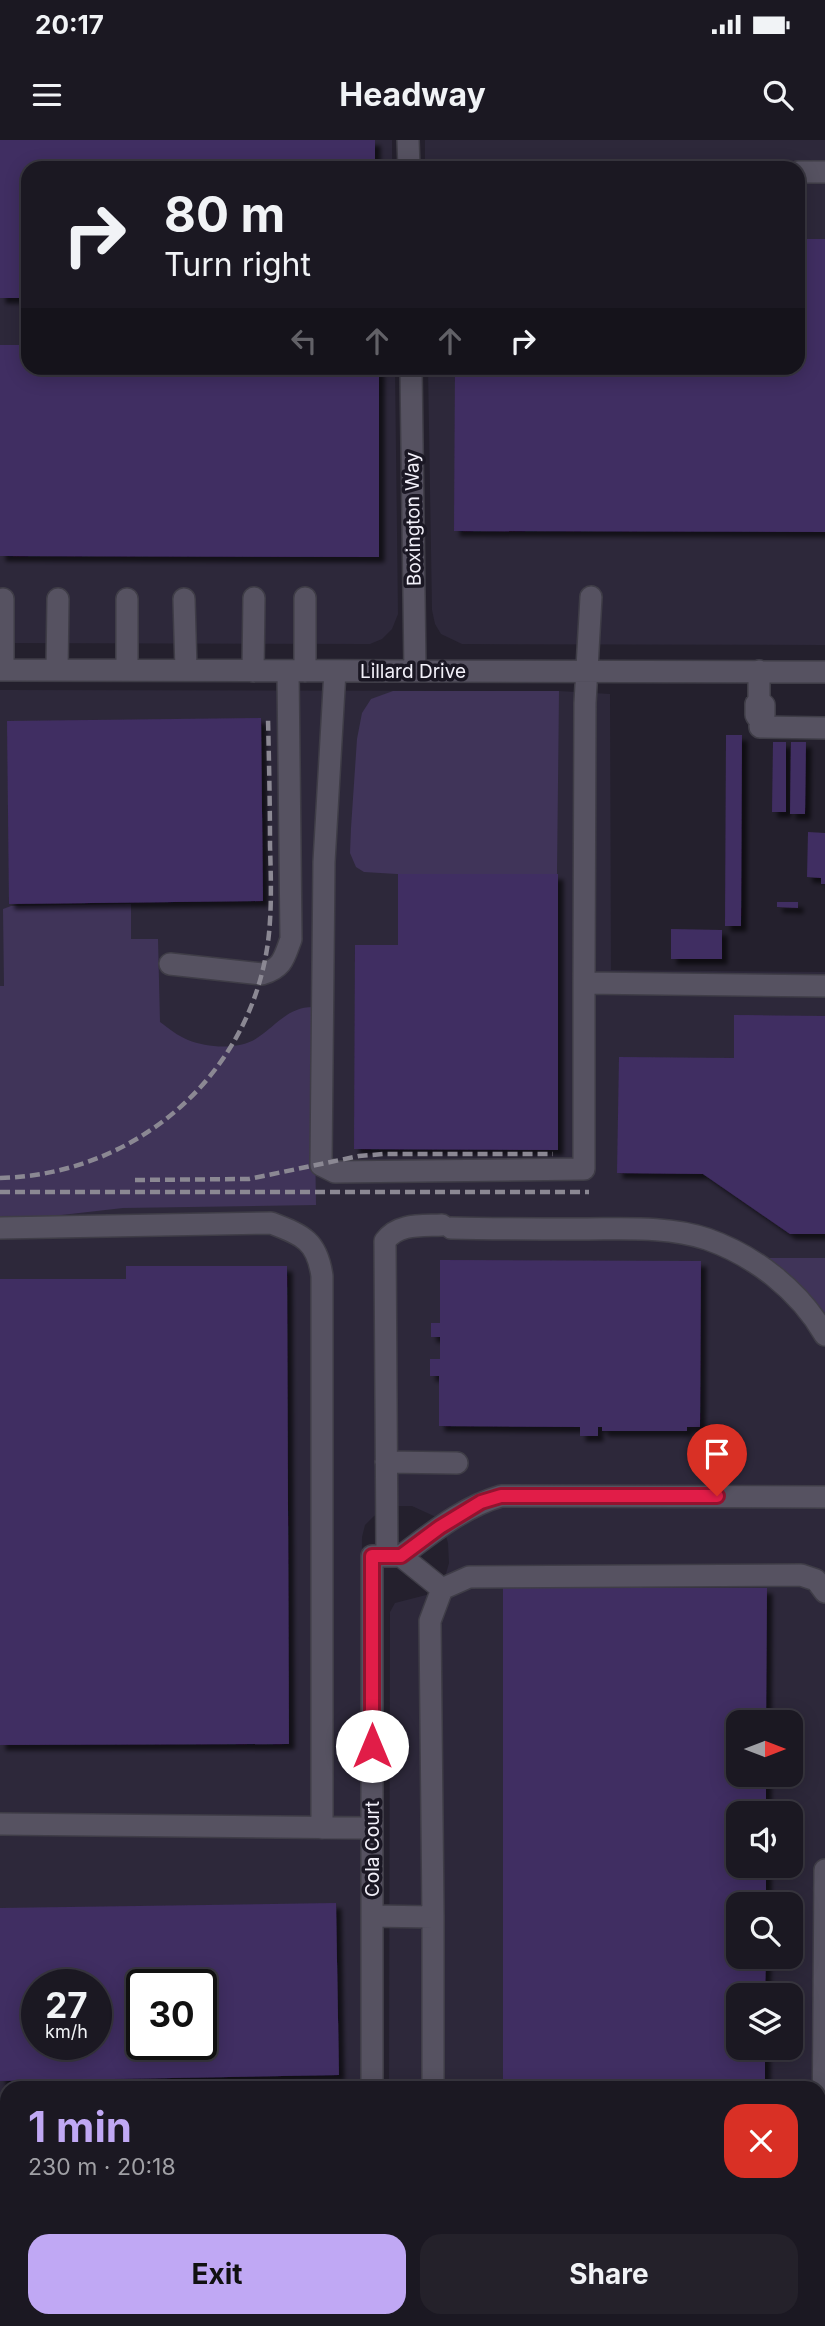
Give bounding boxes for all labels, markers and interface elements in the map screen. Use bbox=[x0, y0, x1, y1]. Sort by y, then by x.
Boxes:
text: 20:17 bbox=[35, 9, 104, 40]
text: Headway bbox=[339, 75, 486, 114]
icon: menu bbox=[28, 76, 66, 114]
icon: search bbox=[759, 76, 797, 114]
text: 80 m bbox=[164, 185, 285, 244]
icon: right bbox=[49, 189, 140, 280]
text: Turn right bbox=[164, 245, 311, 284]
icon: left bbox=[285, 322, 323, 360]
icon: ahead bbox=[358, 322, 396, 360]
icon: ahead bbox=[431, 322, 469, 360]
icon: right bbox=[504, 322, 542, 360]
street label: Boxington Way bbox=[400, 451, 426, 586]
street label: Lillard Drive bbox=[360, 660, 466, 683]
pin bbox=[687, 1424, 747, 1496]
icon: arrive bbox=[698, 1435, 736, 1473]
position arrow bbox=[335, 1709, 409, 1783]
north arrow bbox=[726, 1710, 803, 1787]
map controls bbox=[726, 1710, 803, 2060]
street label: Cola Court bbox=[361, 1801, 384, 1897]
button: sound bbox=[726, 1801, 803, 1878]
button: search bbox=[726, 1892, 803, 1969]
speed limit sign: 30 bbox=[126, 1969, 217, 2060]
button: layers bbox=[726, 1983, 803, 2060]
text: 27 bbox=[45, 1984, 88, 2026]
text: km/h bbox=[45, 2021, 88, 2042]
text: 1 min bbox=[28, 2101, 132, 2152]
button: close bbox=[724, 2104, 798, 2178]
text: 230 m · 20:18 bbox=[28, 2153, 176, 2181]
button: Exit bbox=[28, 2234, 406, 2314]
button: Share bbox=[420, 2234, 798, 2314]

